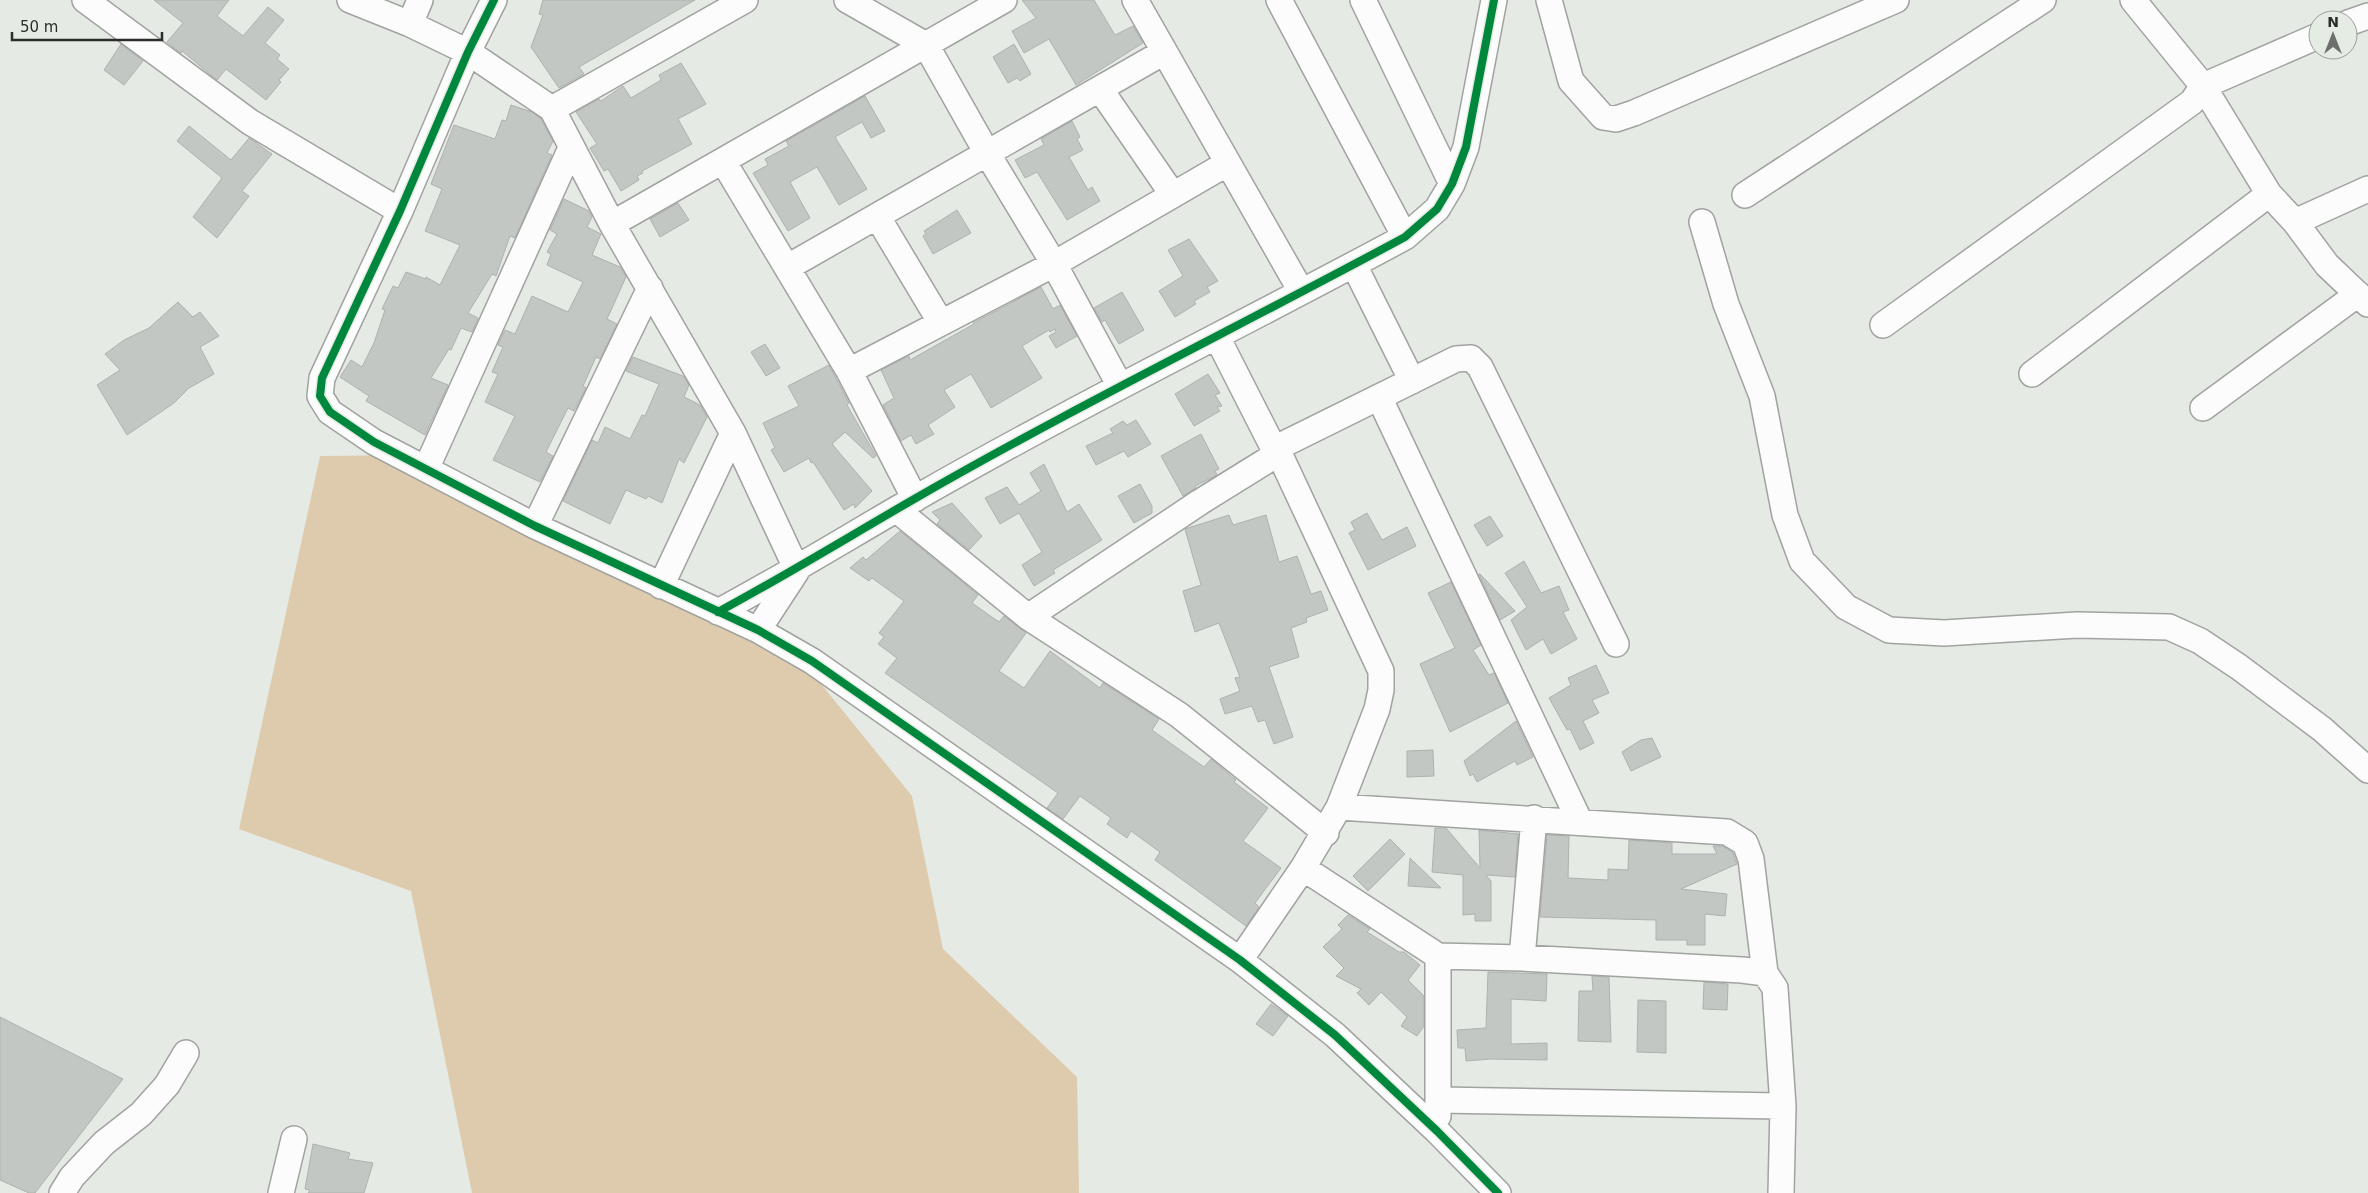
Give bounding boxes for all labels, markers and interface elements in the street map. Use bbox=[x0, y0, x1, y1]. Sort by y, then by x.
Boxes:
scale bar bbox=[12, 10, 162, 42]
north arrow bbox=[2308, 10, 2358, 60]
text: N bbox=[2327, 14, 2339, 30]
text: 50 m bbox=[20, 18, 58, 36]

